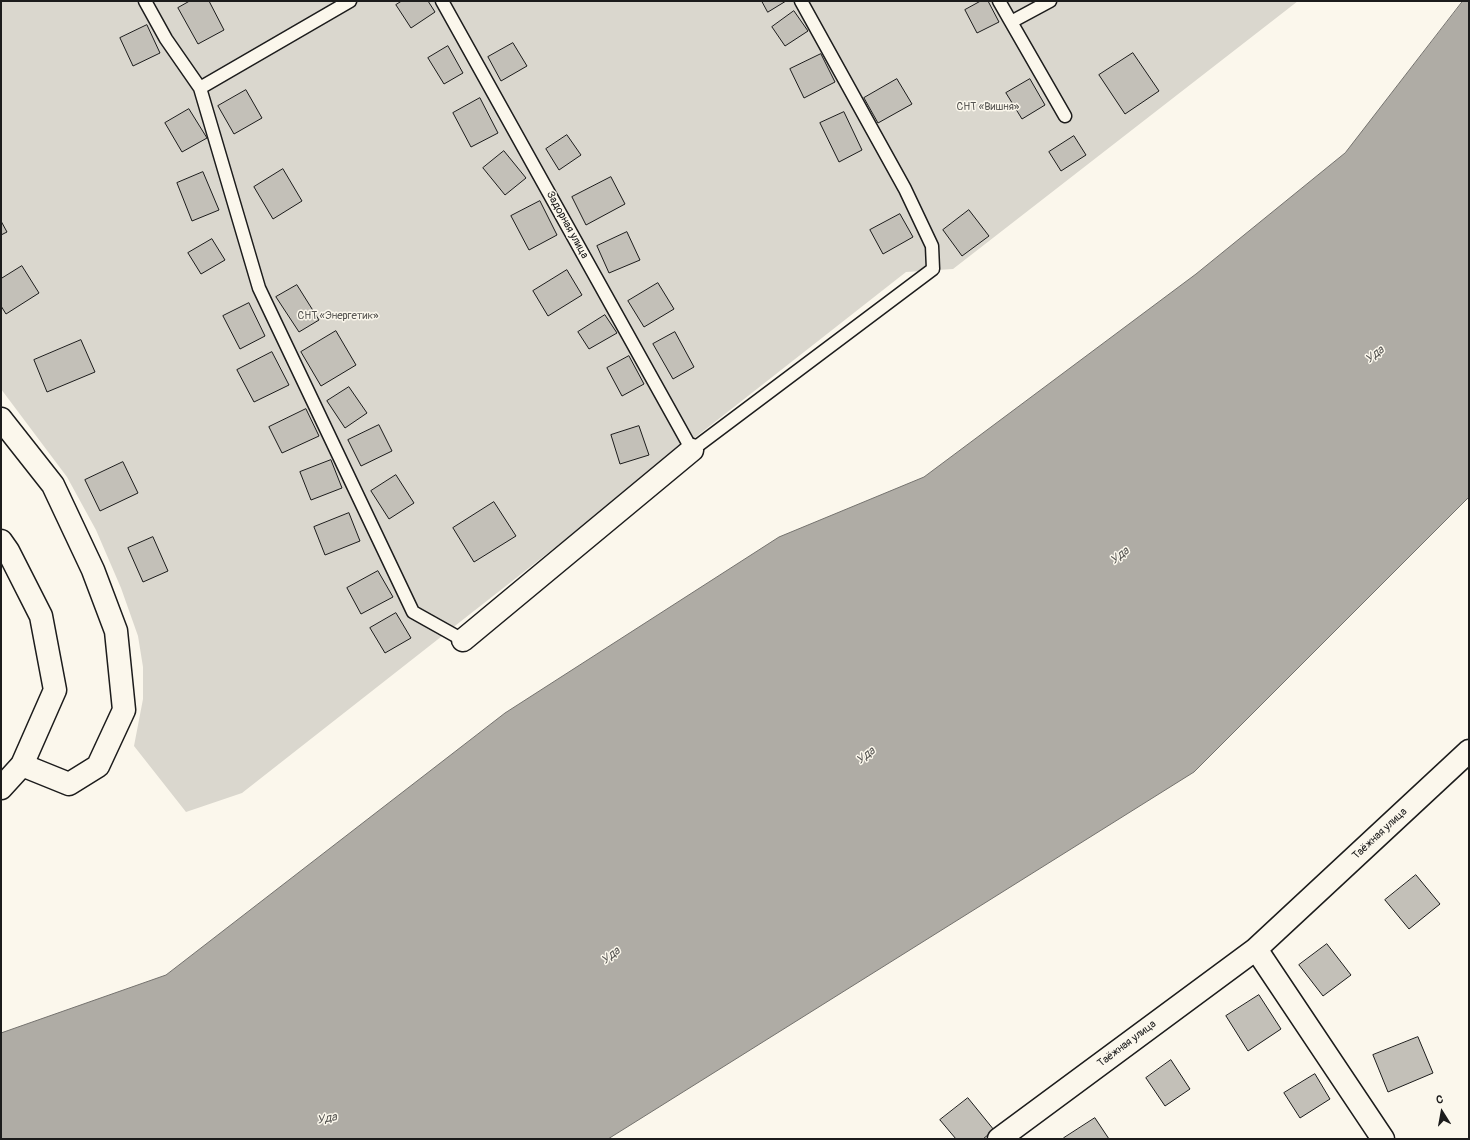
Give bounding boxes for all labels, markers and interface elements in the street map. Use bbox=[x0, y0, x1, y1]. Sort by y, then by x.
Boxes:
park label: СНТ «Вишня» bbox=[957, 100, 1019, 114]
street label: Задорная улица bbox=[543, 189, 591, 261]
park label: СНТ «Энергетик» bbox=[297, 309, 379, 323]
water label: Уда bbox=[1363, 343, 1387, 367]
water label: Уда bbox=[1108, 544, 1132, 568]
water label: Уда bbox=[854, 744, 878, 768]
street label: Таёжная улица bbox=[1350, 805, 1410, 863]
water label: Уда bbox=[599, 944, 623, 968]
street label: Таёжная улица bbox=[1095, 1018, 1159, 1070]
north arrow bbox=[1422, 1092, 1462, 1132]
text: С bbox=[1435, 1093, 1444, 1107]
water label: Уда bbox=[316, 1110, 338, 1128]

